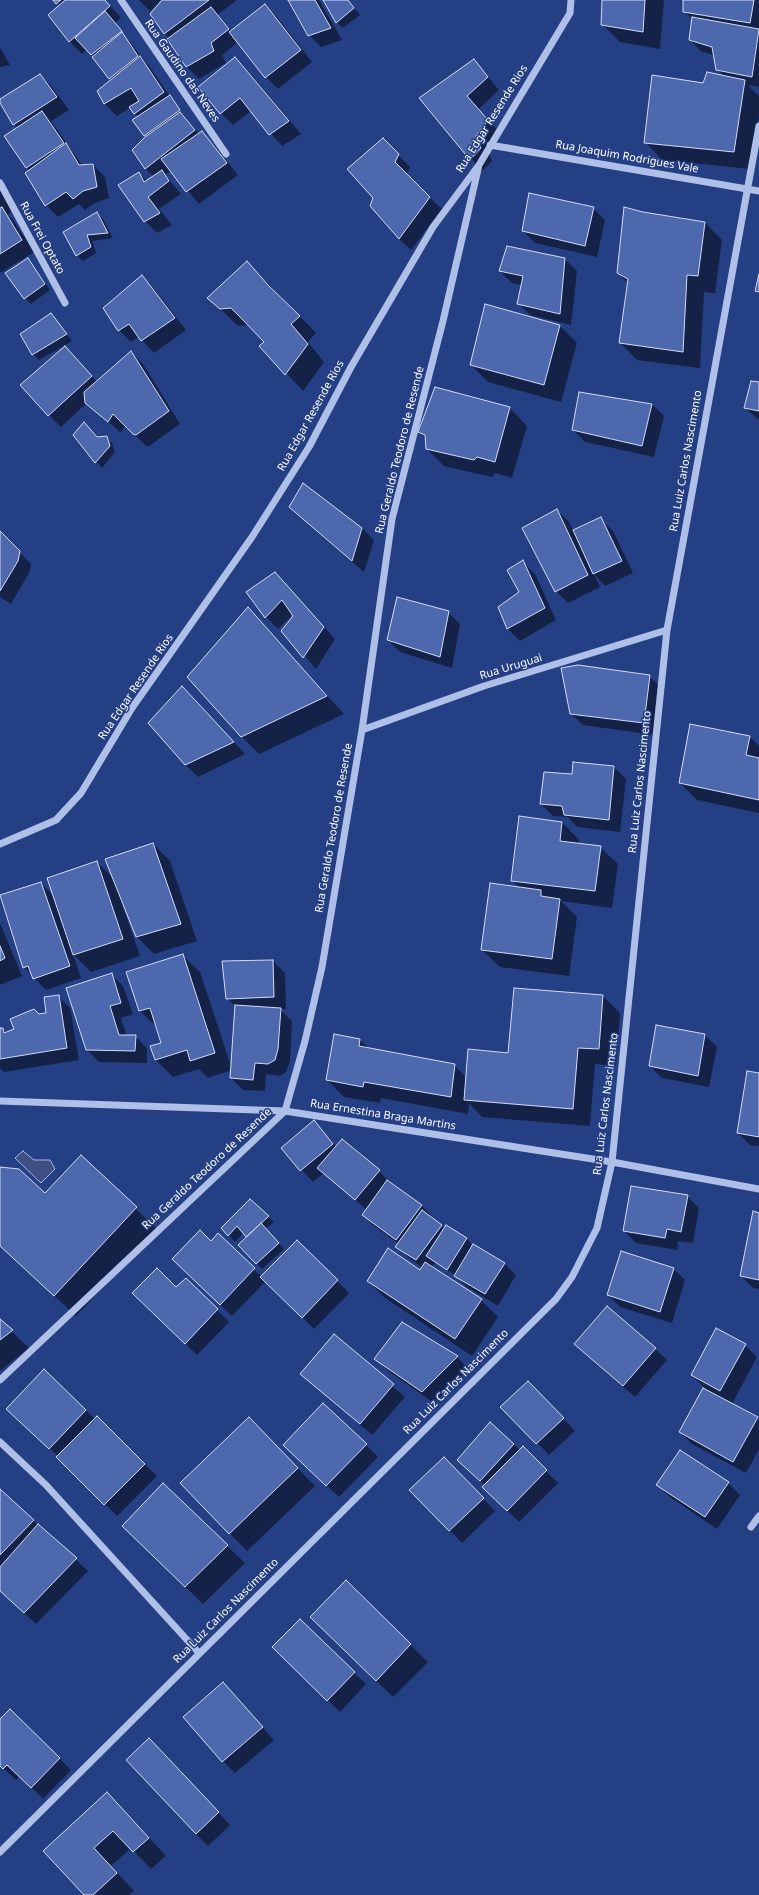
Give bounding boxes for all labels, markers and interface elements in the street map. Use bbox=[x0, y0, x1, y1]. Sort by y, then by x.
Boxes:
street label: Rua Gaudino das Neves bbox=[142, 17, 222, 125]
street label: Rua Edgar Resende Rios bbox=[453, 63, 531, 175]
street label: Rua Joaquim Rodrigues Vale bbox=[554, 138, 700, 176]
street label: Rua Frei Optato bbox=[17, 199, 67, 277]
street label: Rua Edgar Resende Rios bbox=[275, 358, 347, 474]
street label: Rua Geraldo Teodoro de Resende bbox=[373, 365, 427, 535]
street label: Rua Luiz Carlos Nascimento bbox=[667, 389, 705, 533]
street label: Rua Edgar Resende Rios bbox=[96, 632, 176, 742]
street label: Rua Uruguai bbox=[478, 651, 544, 683]
street label: Rua Luiz Carlos Nascimento bbox=[626, 710, 654, 854]
street label: Rua Geraldo Teodoro de Resende bbox=[313, 742, 355, 914]
street label: Rua Luiz Carlos Nascimento bbox=[591, 1032, 621, 1176]
street label: Rua Ernestina Braga Martins bbox=[309, 1097, 457, 1133]
street label: Rua Geraldo Teodoro de Resende bbox=[140, 1105, 274, 1233]
street label: Rua Luiz Carlos Nascimento bbox=[401, 1327, 511, 1437]
street label: Rua Luiz Carlos Nascimento bbox=[171, 1556, 281, 1666]

